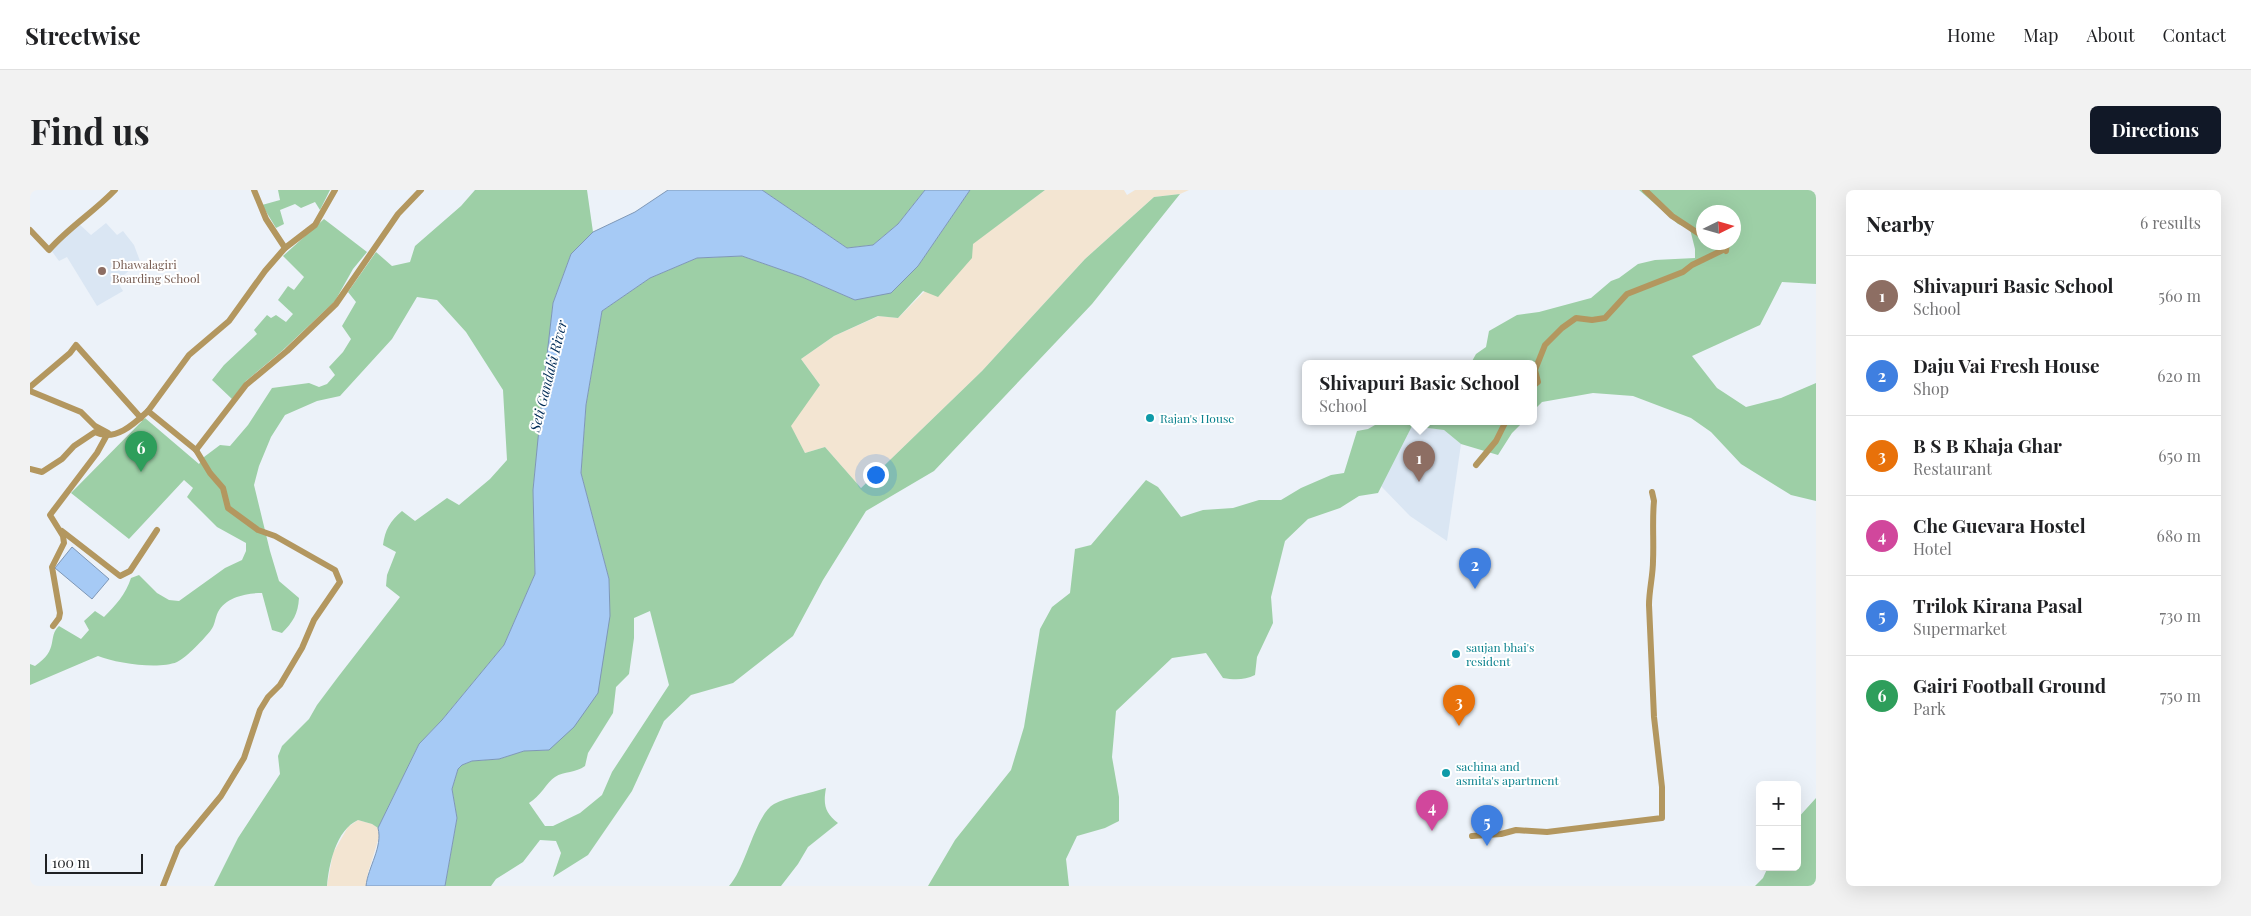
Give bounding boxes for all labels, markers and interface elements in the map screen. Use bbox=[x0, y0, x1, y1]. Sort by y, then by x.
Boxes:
text: Streetwise bbox=[25, 19, 141, 51]
text: Home bbox=[1947, 23, 1995, 47]
text: Map bbox=[2023, 23, 2058, 47]
text: About bbox=[2086, 23, 2135, 47]
text: Contact bbox=[2163, 23, 2226, 47]
button: Directions bbox=[2090, 106, 2221, 154]
text: Find us bbox=[30, 107, 150, 154]
north arrow bbox=[1696, 205, 1741, 250]
text: Nearby bbox=[1866, 209, 1935, 237]
text: 6 results bbox=[2140, 212, 2201, 233]
place label: Dhawalagiri Boarding School bbox=[112, 256, 200, 286]
marker: Dhawalagiri Boarding School bbox=[96, 265, 108, 277]
text: Shivapuri Basic School bbox=[1913, 272, 2113, 298]
text: 1 bbox=[1879, 285, 1885, 306]
text: 560 m bbox=[2158, 285, 2201, 306]
text: School bbox=[1913, 298, 1961, 319]
water label: Seti Gandaki River bbox=[525, 317, 571, 435]
text: Daju Vai Fresh House bbox=[1913, 352, 2100, 378]
popup bbox=[1302, 360, 1537, 425]
text: 2 bbox=[1878, 365, 1886, 386]
text: 620 m bbox=[2157, 365, 2201, 386]
text: Shivapuri Basic School bbox=[1319, 369, 1520, 395]
text: Shop bbox=[1913, 378, 1949, 399]
text: School bbox=[1319, 395, 1367, 416]
place label: Rajan's House bbox=[1160, 410, 1234, 426]
marker: Rajan's House bbox=[1144, 412, 1156, 424]
pin: 6 bbox=[125, 431, 157, 472]
text: B S B Khaja Ghar bbox=[1913, 432, 2062, 458]
pin: 1 bbox=[1403, 441, 1435, 482]
text: 3 bbox=[1878, 445, 1886, 466]
text: 650 m bbox=[2158, 445, 2201, 466]
text: Restaurant bbox=[1913, 458, 1992, 479]
your location bbox=[863, 462, 889, 488]
text: Che Guevara Hostel bbox=[1913, 512, 2086, 538]
text: 4 bbox=[1878, 525, 1886, 546]
text: 680 m bbox=[2157, 525, 2201, 546]
text: Hotel bbox=[1913, 538, 1952, 559]
pin: 2 bbox=[1459, 548, 1491, 589]
text: Trilok Kirana Pasal bbox=[1913, 592, 2083, 618]
text: 5 bbox=[1878, 605, 1886, 626]
text: 730 m bbox=[2159, 605, 2201, 626]
text: Supermarket bbox=[1913, 618, 2007, 639]
place label: saujan bhai's resident bbox=[1466, 639, 1534, 669]
marker: saujan bhai's resident bbox=[1450, 648, 1462, 660]
text: Gairi Football Ground bbox=[1913, 672, 2106, 698]
pin: 3 bbox=[1443, 685, 1475, 726]
text: 6 bbox=[1878, 685, 1886, 706]
text: 750 m bbox=[2160, 685, 2201, 706]
text: Park bbox=[1913, 698, 1946, 719]
place label: sachina and asmita's apartment bbox=[1456, 758, 1559, 788]
marker: sachina and asmita's apartment bbox=[1440, 767, 1452, 779]
map controls bbox=[1756, 781, 1801, 871]
button: + bbox=[1756, 781, 1801, 826]
pin: 4 bbox=[1416, 790, 1448, 831]
pin: 5 bbox=[1471, 805, 1503, 846]
button: − bbox=[1756, 826, 1801, 871]
scale bar bbox=[45, 851, 142, 874]
text: 100 m bbox=[52, 853, 90, 872]

